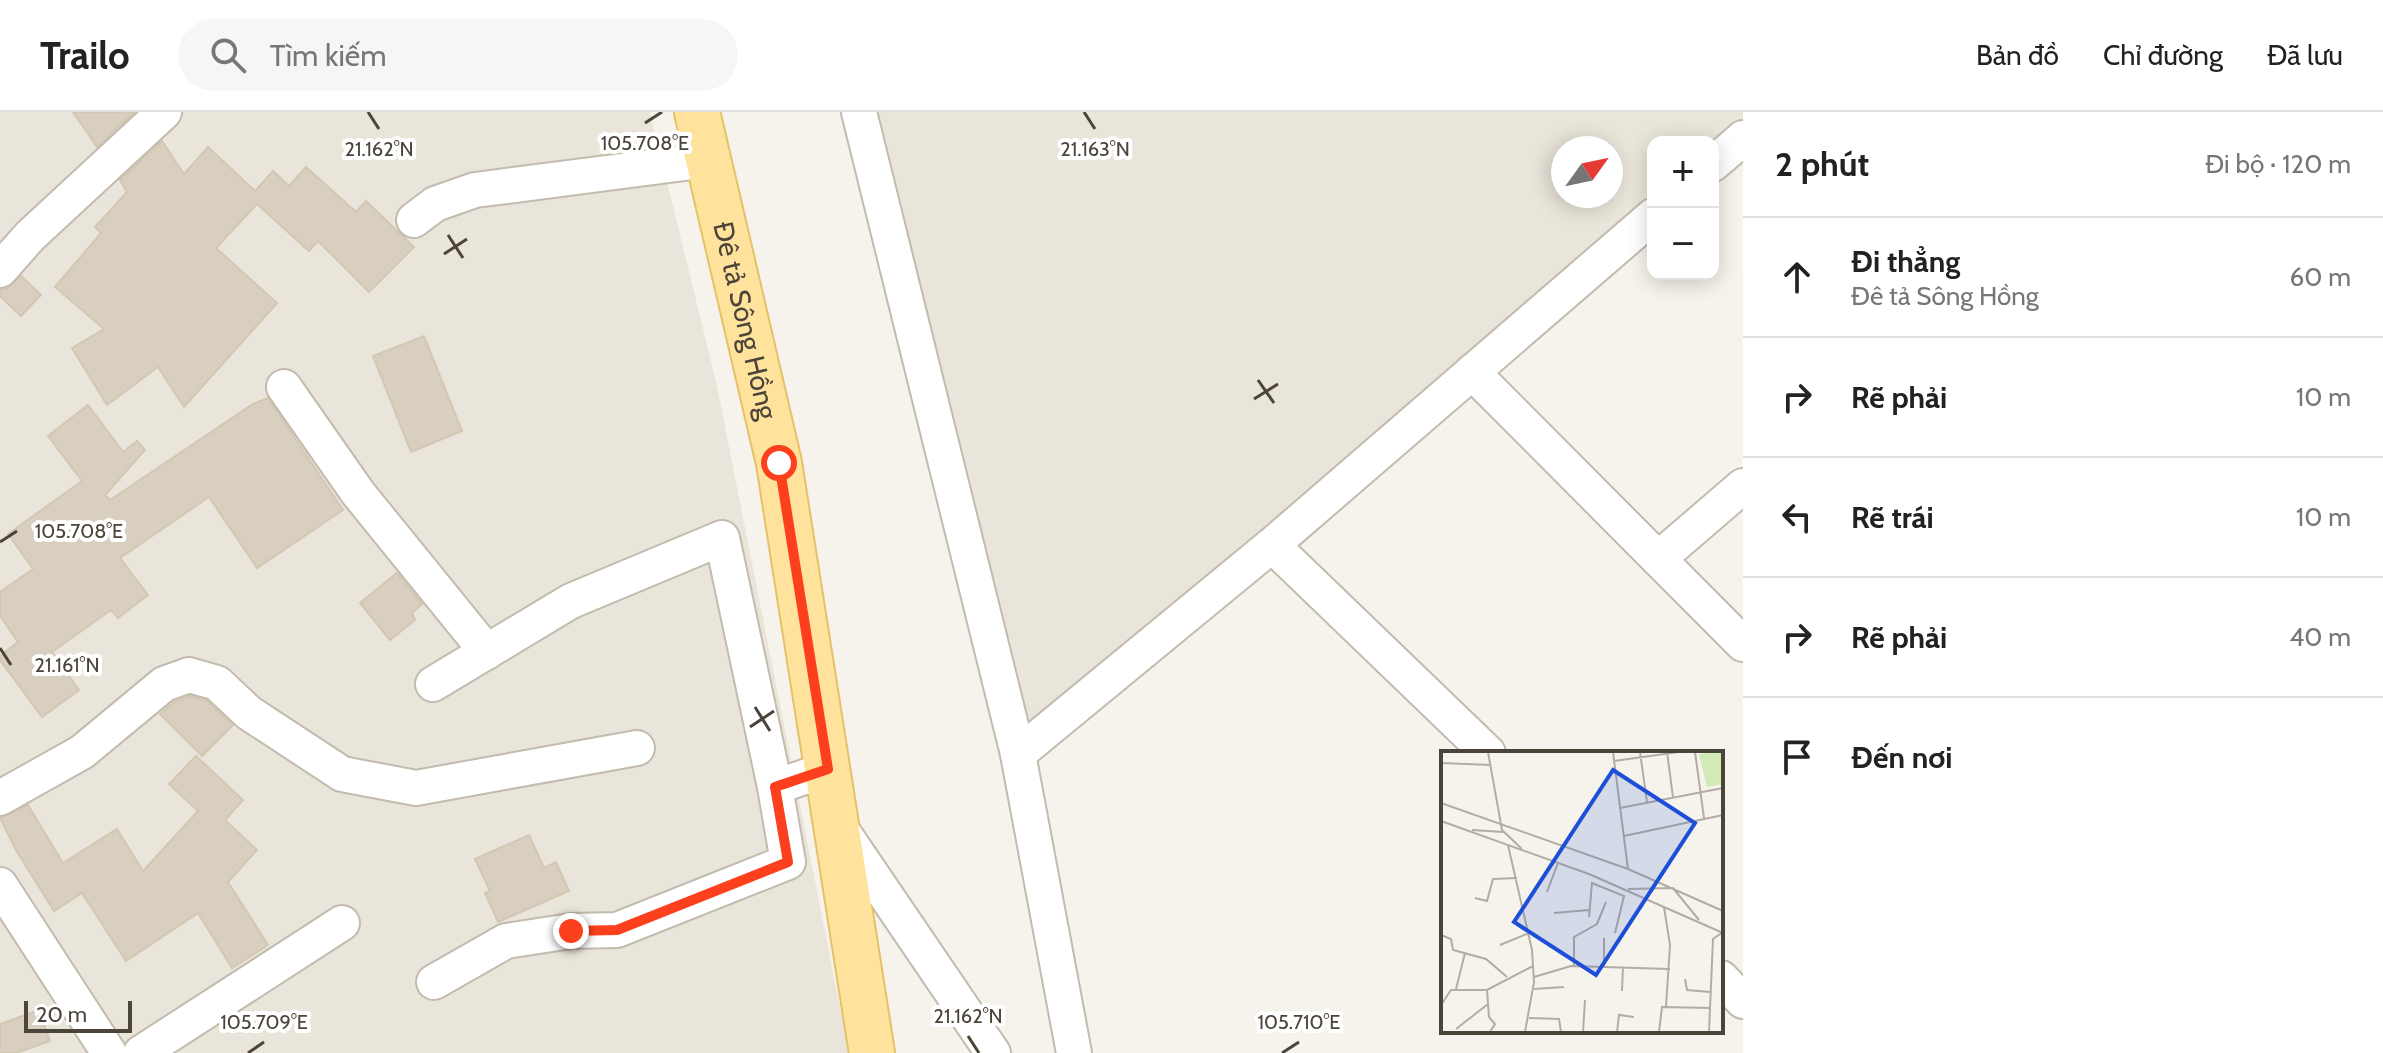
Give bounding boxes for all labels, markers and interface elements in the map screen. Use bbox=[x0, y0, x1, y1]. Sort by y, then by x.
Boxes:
search box bbox=[178, 19, 738, 91]
text: Trailo bbox=[40, 32, 130, 79]
icon: search bbox=[206, 33, 250, 77]
text: Tìm kiếm bbox=[270, 37, 387, 74]
text: Bản đồ bbox=[1976, 38, 2059, 72]
text: Chỉ đường bbox=[2103, 38, 2223, 72]
text: Đã lưu bbox=[2267, 38, 2343, 72]
text: 105.708°E bbox=[601, 131, 689, 155]
north arrow bbox=[1551, 136, 1623, 208]
map controls bbox=[1647, 136, 1719, 280]
button: + bbox=[1647, 136, 1719, 208]
text: 21.162°N bbox=[344, 137, 414, 161]
text: 21.163°N bbox=[1060, 137, 1130, 161]
text: 2 phút bbox=[1775, 143, 1869, 185]
text: Đi bộ · 120 m bbox=[2205, 148, 2351, 180]
button: − bbox=[1647, 208, 1719, 280]
street label: Đê tả Sông Hồng bbox=[706, 218, 785, 424]
text: Đi thẳng bbox=[1851, 243, 1960, 280]
icon: ahead bbox=[1775, 255, 1819, 299]
text: 60 m bbox=[2289, 261, 2351, 293]
text: Đê tả Sông Hồng bbox=[1851, 280, 2039, 312]
icon: right bbox=[1775, 375, 1819, 419]
text: Rẽ phải bbox=[1851, 379, 1947, 416]
text: 10 m bbox=[2296, 381, 2351, 413]
route start bbox=[761, 445, 797, 481]
icon: left bbox=[1775, 495, 1819, 539]
text: Rẽ trái bbox=[1851, 499, 1934, 536]
text: 10 m bbox=[2296, 501, 2351, 533]
text: 105.708°E bbox=[35, 519, 123, 543]
icon: right bbox=[1775, 615, 1819, 659]
text: Rẽ phải bbox=[1851, 619, 1947, 656]
text: 40 m bbox=[2289, 621, 2351, 653]
text: 21.161°N bbox=[34, 653, 100, 677]
icon: arrive bbox=[1775, 735, 1819, 779]
text: Đến nơi bbox=[1851, 739, 1953, 776]
inset map bbox=[1441, 751, 1723, 1033]
route end bbox=[553, 913, 589, 949]
scale bar bbox=[24, 997, 132, 1033]
text: 20 m bbox=[36, 1001, 87, 1028]
text: 21.162°N bbox=[933, 1004, 1003, 1028]
text: 105.709°E bbox=[220, 1010, 308, 1034]
text: 105.710°E bbox=[1258, 1010, 1340, 1034]

